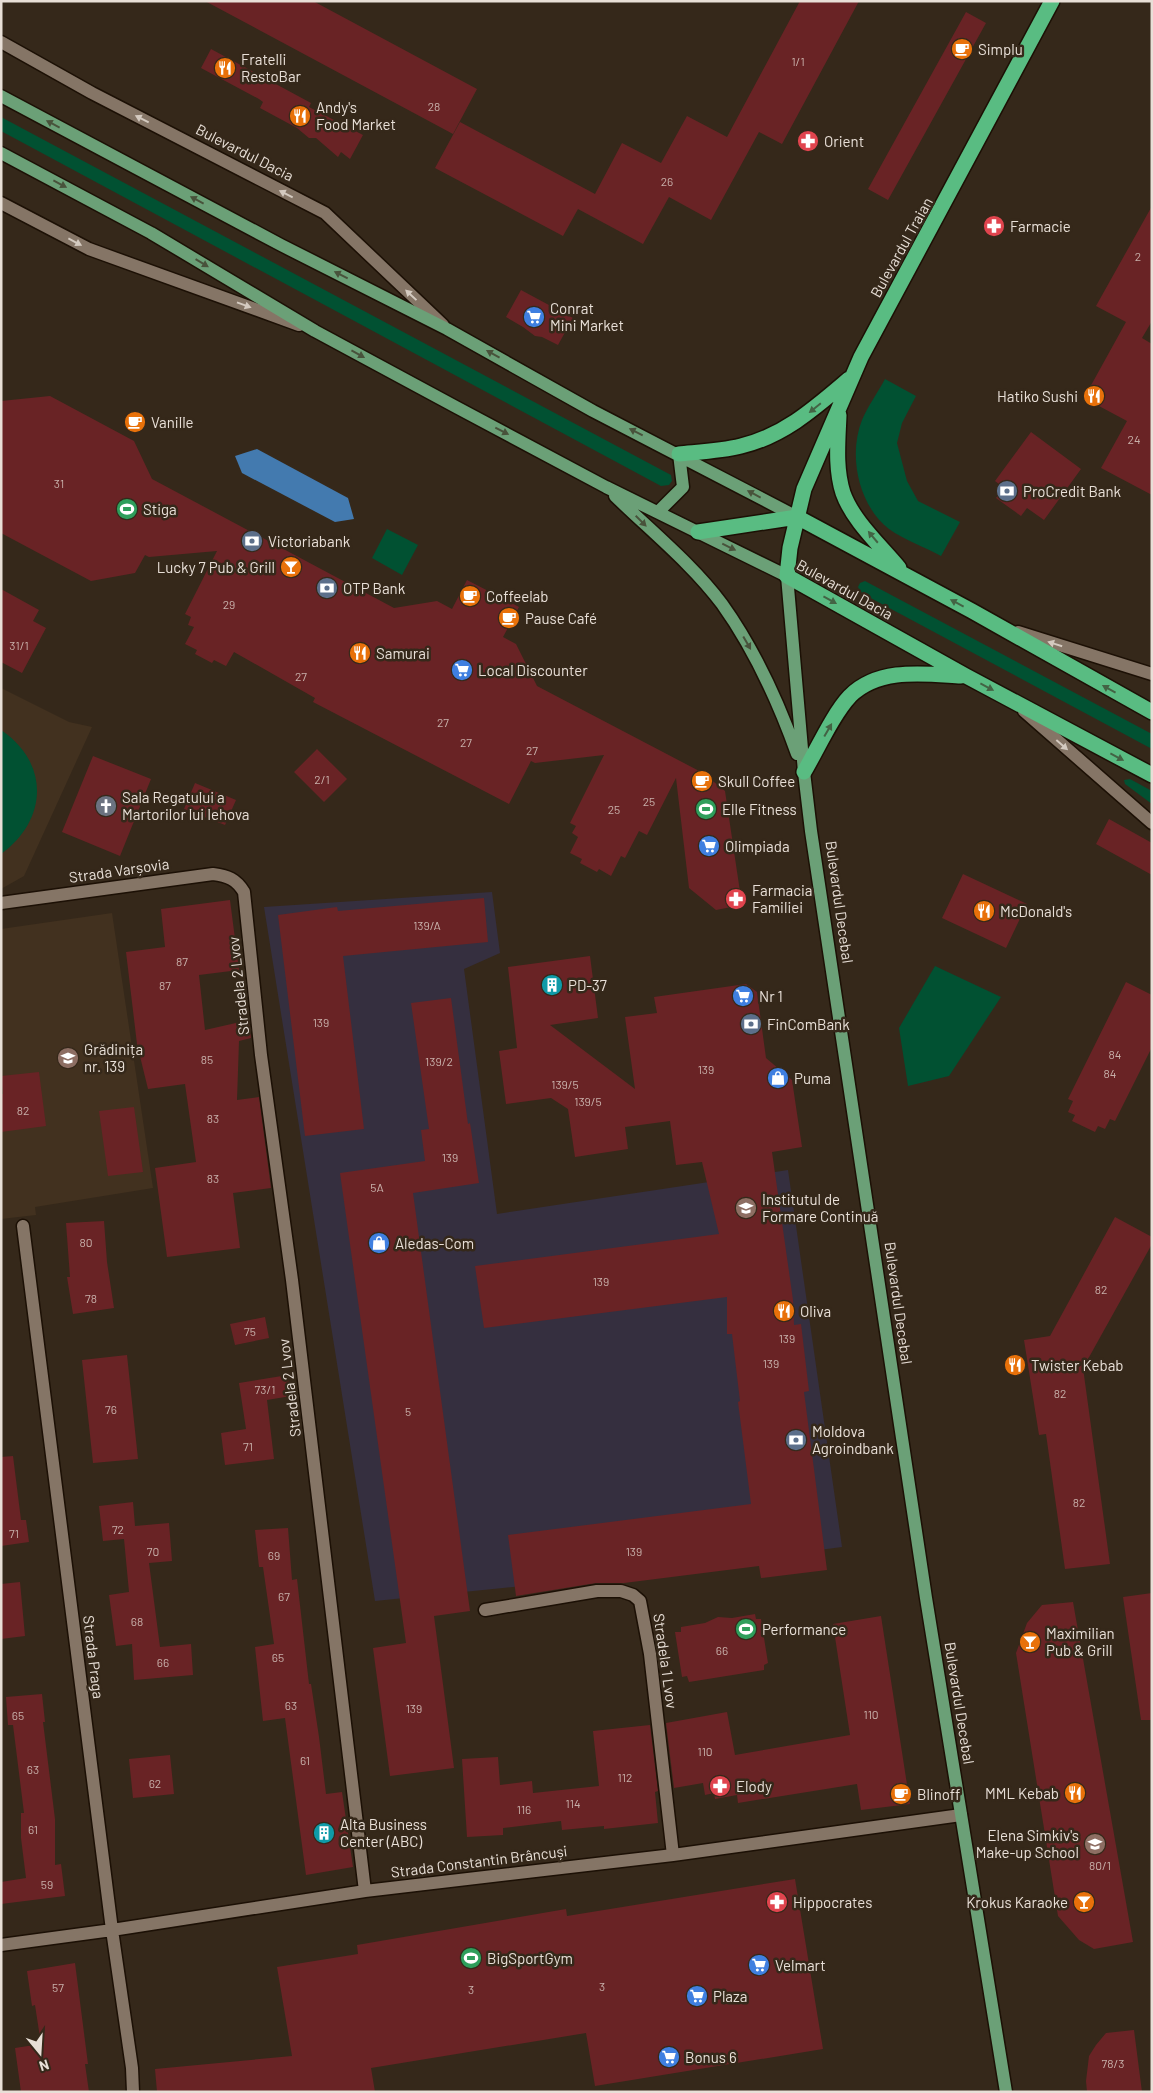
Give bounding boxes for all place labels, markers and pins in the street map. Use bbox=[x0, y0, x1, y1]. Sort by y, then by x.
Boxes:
cafe icon: Simplu bbox=[950, 37, 974, 61]
place label: Simplu bbox=[978, 40, 1023, 58]
place label: Fratelli RestoBar bbox=[241, 50, 302, 85]
restaurant icon: Fratelli RestoBar bbox=[213, 56, 237, 80]
place label: Andy's Food Market bbox=[316, 98, 396, 133]
restaurant icon: Andy's Food Market bbox=[288, 104, 312, 128]
pharmacy icon: Orient bbox=[796, 129, 820, 153]
place label: Orient bbox=[824, 132, 864, 150]
pharmacy icon: Farmacie bbox=[982, 214, 1006, 238]
place label: Farmacie bbox=[1010, 217, 1071, 235]
place label: Conrat Mini Market bbox=[550, 299, 624, 334]
supermarket icon: Conrat Mini Market bbox=[522, 305, 546, 329]
restaurant icon: Hatiko Sushi bbox=[1082, 384, 1106, 408]
place label: Hatiko Sushi bbox=[997, 387, 1078, 405]
cafe icon: Vanille bbox=[123, 410, 147, 434]
place label: Vanille bbox=[151, 413, 194, 431]
bank icon: ProCredit Bank bbox=[995, 479, 1019, 503]
place label: ProCredit Bank bbox=[1023, 482, 1121, 500]
sports icon: Stiga bbox=[115, 497, 139, 521]
place label: Stiga bbox=[143, 500, 177, 518]
bank icon: Victoriabank bbox=[240, 529, 264, 553]
place label: Victoriabank bbox=[268, 532, 351, 550]
bar icon: Lucky 7 Pub & Grill bbox=[279, 555, 303, 579]
place label: Lucky 7 Pub & Grill bbox=[157, 558, 275, 576]
bank icon: OTP Bank bbox=[315, 576, 339, 600]
place label: OTP Bank bbox=[343, 579, 406, 597]
cafe icon: Coffeelab bbox=[458, 584, 482, 608]
place label: Coffeelab bbox=[486, 587, 548, 605]
cafe icon: Pause Café bbox=[497, 606, 521, 630]
place label: Pause Café bbox=[525, 609, 597, 627]
restaurant icon: Samurai bbox=[348, 641, 372, 665]
place label: Samurai bbox=[376, 644, 430, 662]
supermarket icon: Local Discounter bbox=[450, 658, 474, 682]
place label: Local Discounter bbox=[478, 661, 588, 679]
cafe icon: Skull Coffee bbox=[690, 769, 714, 793]
place label: Skull Coffee bbox=[718, 772, 795, 790]
place label: Sala Regatului a Martorilor lui Iehova bbox=[122, 788, 250, 823]
church icon: Sala Regatului a Martorilor lui Iehova bbox=[94, 794, 118, 818]
sports icon: Elle Fitness bbox=[694, 797, 718, 821]
place label: Elle Fitness bbox=[722, 800, 797, 818]
supermarket icon: Olimpiada bbox=[697, 834, 721, 858]
place label: Olimpiada bbox=[725, 837, 790, 855]
place label: Farmacia Familiei bbox=[752, 881, 813, 916]
pharmacy icon: Farmacia Familiei bbox=[724, 887, 748, 911]
restaurant icon: McDonald's bbox=[972, 899, 996, 923]
place label: McDonald's bbox=[1000, 902, 1072, 920]
building icon: PD-37 bbox=[540, 973, 564, 997]
place label: PD-37 bbox=[568, 976, 607, 994]
supermarket icon: Nr 1 bbox=[731, 984, 755, 1008]
place label: Nr 1 bbox=[759, 987, 783, 1005]
bank icon: FinComBank bbox=[739, 1012, 763, 1036]
place label: FinComBank bbox=[767, 1015, 850, 1033]
place label: Grădinița nr. 139 bbox=[84, 1040, 143, 1075]
school or university icon: Grădinița nr. 139 bbox=[56, 1046, 80, 1070]
shop icon: Puma bbox=[766, 1066, 790, 1090]
place label: Puma bbox=[794, 1069, 831, 1087]
place label: Institutul de Formare Continuă bbox=[762, 1190, 878, 1225]
school or university icon: Institutul de Formare Continuă bbox=[734, 1196, 758, 1220]
shop icon: Aledas-Com bbox=[367, 1231, 391, 1255]
place label: Aledas-Com bbox=[395, 1234, 474, 1252]
restaurant icon: Oliva bbox=[772, 1299, 796, 1323]
place label: Oliva bbox=[800, 1302, 831, 1320]
restaurant icon: Twister Kebab bbox=[1003, 1353, 1027, 1377]
place label: Twister Kebab bbox=[1031, 1356, 1124, 1374]
place label: Moldova Agroindbank bbox=[812, 1422, 894, 1457]
bank icon: Moldova Agroindbank bbox=[784, 1428, 808, 1452]
sports icon: Performance bbox=[734, 1617, 758, 1641]
place label: Performance bbox=[762, 1620, 846, 1638]
place label: Maximilian Pub & Grill bbox=[1046, 1624, 1115, 1659]
bar icon: Maximilian Pub & Grill bbox=[1018, 1630, 1042, 1654]
pharmacy icon: Elody bbox=[708, 1774, 732, 1798]
place label: Elody bbox=[736, 1777, 772, 1795]
restaurant icon: MML Kebab bbox=[1063, 1781, 1087, 1805]
cafe icon: Blinoff bbox=[889, 1782, 913, 1806]
place label: MML Kebab bbox=[985, 1784, 1059, 1802]
place label: Blinoff bbox=[917, 1785, 960, 1803]
place label: Alta Business Center (ABC) bbox=[340, 1815, 427, 1850]
building icon: Alta Business Center (ABC) bbox=[312, 1821, 336, 1845]
place label: Elena Simkiv's Make-up School bbox=[976, 1826, 1079, 1861]
school or university icon: Elena Simkiv's Make-up School bbox=[1083, 1832, 1107, 1856]
pharmacy icon: Hippocrates bbox=[765, 1890, 789, 1914]
bar icon: Krokus Karaoke bbox=[1072, 1890, 1096, 1914]
place label: Hippocrates bbox=[793, 1893, 872, 1911]
place label: Krokus Karaoke bbox=[966, 1893, 1068, 1911]
sports icon: BigSportGym bbox=[459, 1946, 483, 1970]
place label: BigSportGym bbox=[487, 1949, 573, 1967]
supermarket icon: Velmart bbox=[747, 1953, 771, 1977]
place label: Velmart bbox=[775, 1956, 826, 1974]
supermarket icon: Plaza bbox=[685, 1984, 709, 2008]
place label: Plaza bbox=[713, 1987, 747, 2005]
supermarket icon: Bonus 6 bbox=[657, 2045, 681, 2069]
place label: Bonus 6 bbox=[685, 2048, 737, 2066]

